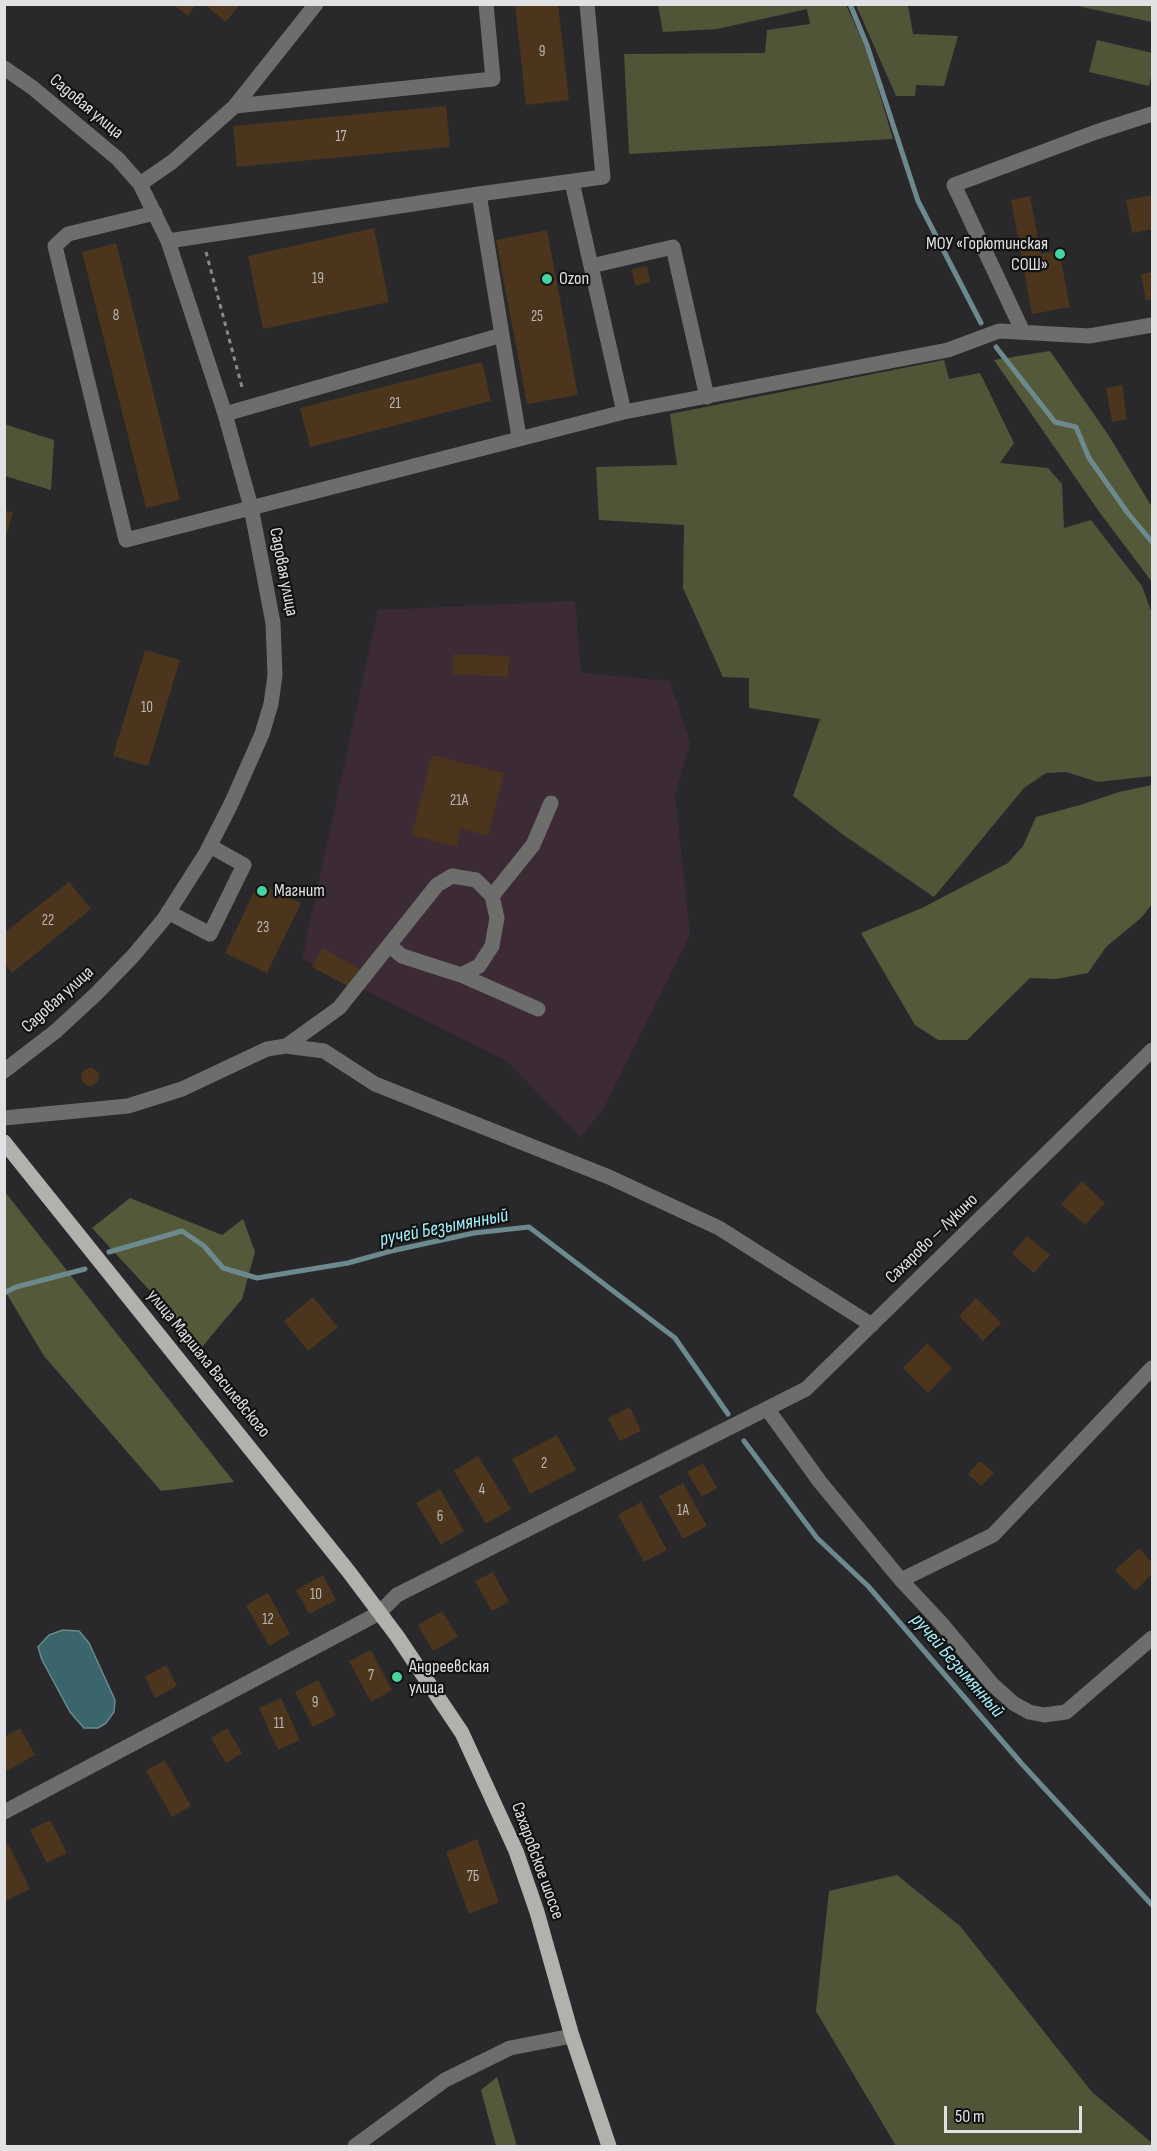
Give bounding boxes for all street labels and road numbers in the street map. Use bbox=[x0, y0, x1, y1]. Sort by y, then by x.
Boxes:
street label: Садовая улица bbox=[45, 70, 127, 144]
street label: Садовая улица bbox=[264, 526, 302, 618]
street label: Садовая улица bbox=[17, 962, 99, 1038]
street label: Сахарово — Лукино bbox=[881, 1190, 983, 1288]
street label: улица Маршала Василевского bbox=[142, 1286, 274, 1442]
street label: Сахаровское шоссе bbox=[506, 1800, 568, 1922]

